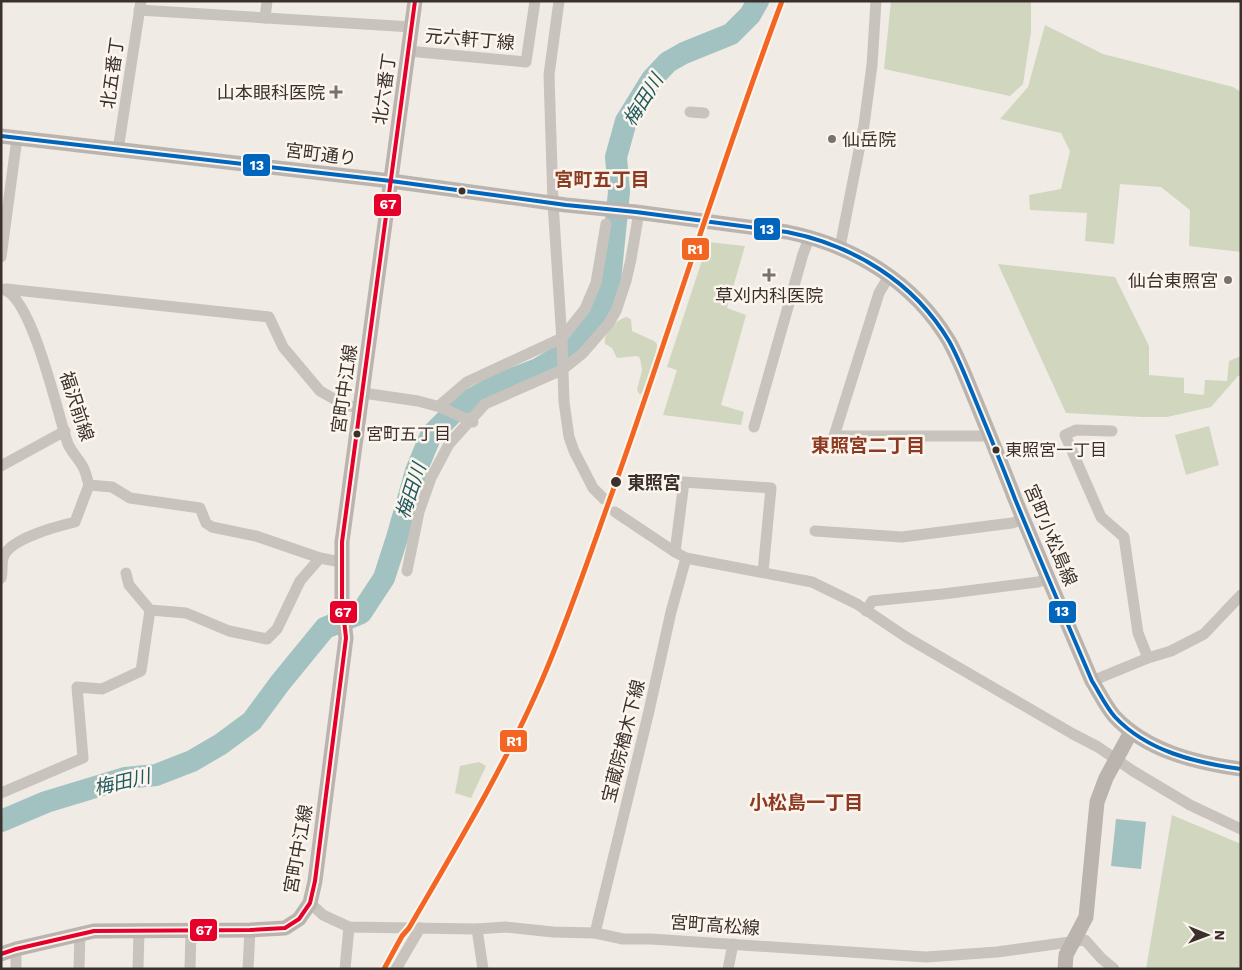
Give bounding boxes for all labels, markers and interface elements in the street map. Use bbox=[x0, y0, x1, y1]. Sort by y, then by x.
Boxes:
street label: 元六軒丁線 bbox=[424, 25, 516, 53]
street label: 北五番丁 bbox=[97, 36, 127, 110]
street label: 北六番丁 bbox=[369, 52, 399, 126]
water label: 梅田川 bbox=[618, 68, 669, 130]
place label: 山本眼科医院 bbox=[217, 82, 325, 103]
marker: 山本眼科医院 bbox=[329, 85, 343, 99]
place label: 仙岳院 bbox=[842, 129, 896, 150]
marker: 仙岳院 bbox=[826, 133, 838, 145]
street label: 宮町通り bbox=[284, 139, 358, 169]
line badge: 13 bbox=[242, 153, 271, 177]
text: 13 bbox=[250, 157, 264, 173]
district label: 宮町五丁目 bbox=[554, 168, 650, 191]
unlabelled marker bbox=[457, 186, 467, 196]
line badge: 67 bbox=[373, 193, 402, 217]
text: 67 bbox=[380, 196, 397, 212]
line badge: 13 bbox=[753, 217, 781, 241]
text: 13 bbox=[760, 221, 774, 237]
line badge: R1 bbox=[681, 237, 710, 261]
text: R1 bbox=[687, 241, 703, 257]
marker: 草刈内科医院 bbox=[762, 268, 776, 282]
place label: 仙台東照宮 bbox=[1128, 270, 1218, 291]
marker: 仙台東照宮 bbox=[1222, 274, 1234, 286]
place label: 草刈内科医院 bbox=[715, 285, 823, 306]
street label: 宮町中江線 bbox=[327, 343, 361, 435]
street label: 福沢前線 bbox=[56, 369, 98, 443]
place label: 宮町五丁目 bbox=[366, 424, 451, 444]
marker: 宮町五丁目 bbox=[352, 429, 362, 439]
district label: 東照宮二丁目 bbox=[811, 434, 925, 457]
place label: 東照宮一丁目 bbox=[1005, 440, 1107, 460]
marker: 東照宮一丁目 bbox=[991, 445, 1001, 455]
water label: 梅田川 bbox=[391, 458, 431, 522]
place label: 東照宮 bbox=[627, 472, 681, 493]
marker: 東照宮 bbox=[609, 475, 623, 489]
street label: 宮町小松島線 bbox=[1020, 481, 1082, 589]
line badge: 67 bbox=[329, 600, 358, 624]
line badge: 13 bbox=[1048, 600, 1077, 624]
text: 13 bbox=[1055, 603, 1069, 619]
text: 67 bbox=[335, 604, 352, 620]
street label: 宝蔵院楢木下線 bbox=[598, 677, 648, 805]
line badge: R1 bbox=[499, 729, 528, 753]
text: R1 bbox=[506, 733, 522, 749]
water label: 梅田川 bbox=[92, 764, 154, 800]
district label: 小松島一丁目 bbox=[749, 791, 863, 814]
street label: 宮町中江線 bbox=[280, 803, 316, 895]
north arrow bbox=[1182, 910, 1232, 960]
street label: 宮町高松線 bbox=[669, 911, 761, 939]
line badge: 67 bbox=[189, 918, 218, 942]
text: 67 bbox=[196, 922, 213, 938]
text: N bbox=[1212, 930, 1228, 941]

